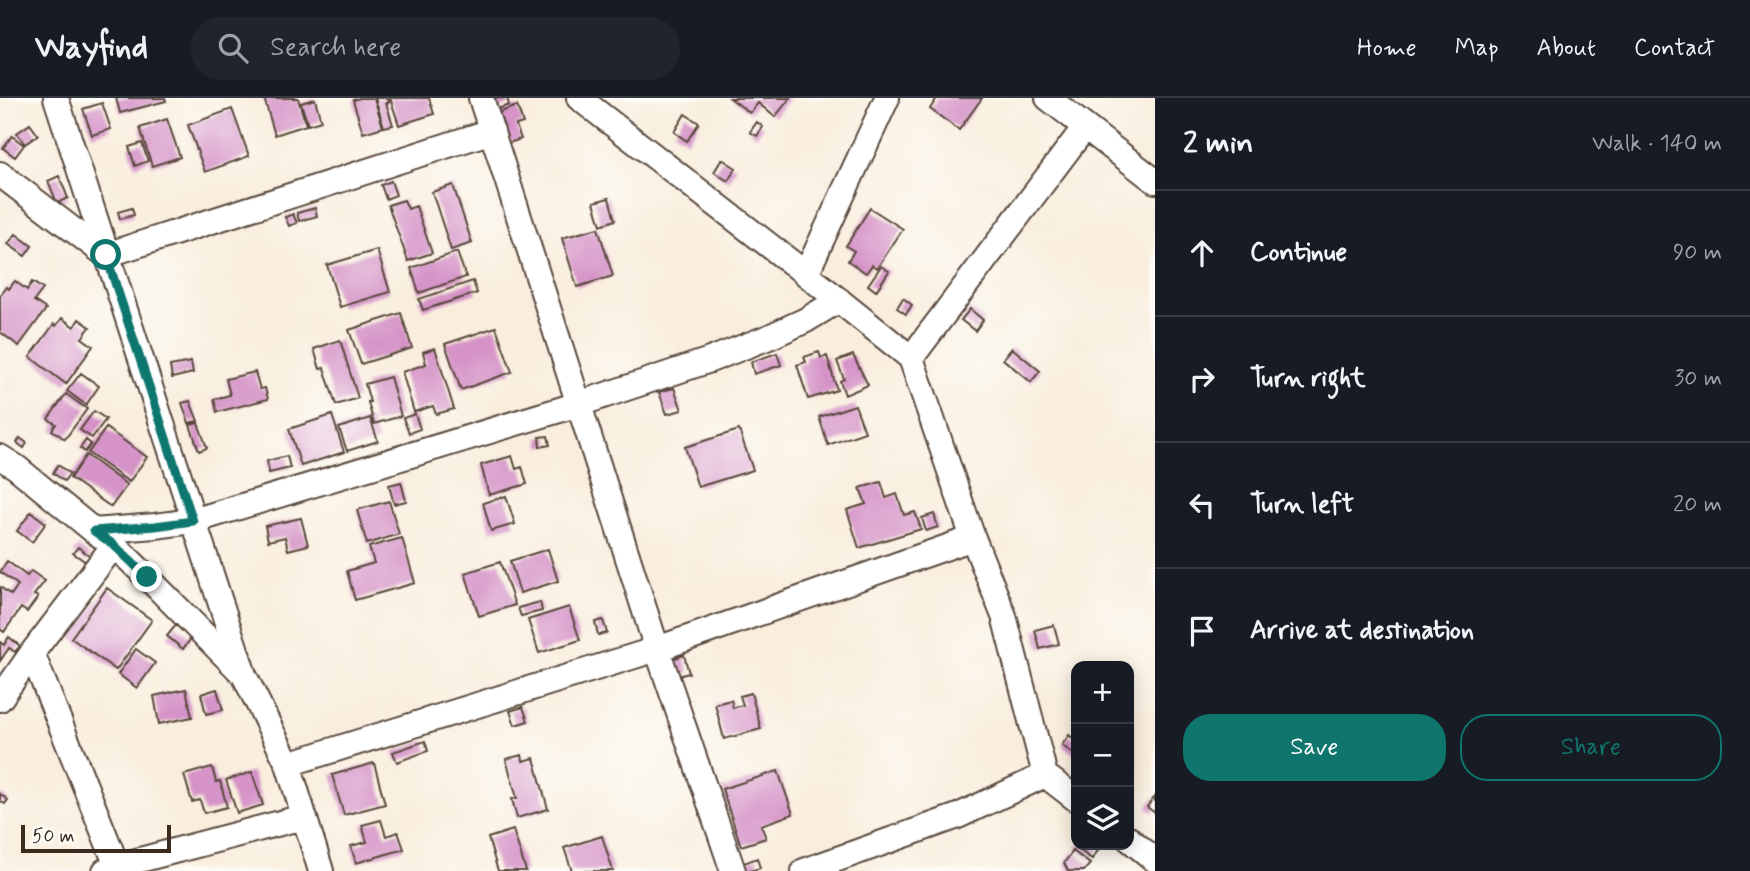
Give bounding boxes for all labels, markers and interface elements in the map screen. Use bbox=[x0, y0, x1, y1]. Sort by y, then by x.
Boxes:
search box bbox=[190, 17, 680, 80]
text: Wayfind bbox=[35, 26, 148, 70]
icon: search bbox=[214, 29, 252, 67]
text: Search here bbox=[270, 31, 401, 65]
text: Home bbox=[1357, 33, 1417, 64]
text: Map bbox=[1455, 33, 1499, 64]
text: About bbox=[1537, 33, 1596, 64]
text: Contact bbox=[1634, 33, 1715, 64]
text: 2 min bbox=[1183, 124, 1253, 163]
text: Walk · 140 m bbox=[1592, 129, 1722, 159]
icon: ahead bbox=[1183, 234, 1221, 272]
text: Continue bbox=[1250, 236, 1347, 270]
text: 90 m bbox=[1673, 238, 1722, 268]
route start bbox=[90, 239, 121, 270]
icon: right bbox=[1183, 360, 1221, 398]
text: Turn right bbox=[1250, 362, 1366, 396]
text: 30 m bbox=[1674, 364, 1722, 394]
icon: left bbox=[1183, 486, 1221, 524]
text: Turn left bbox=[1250, 488, 1354, 522]
text: 20 m bbox=[1673, 490, 1722, 520]
route end bbox=[131, 561, 162, 592]
icon: arrive bbox=[1183, 612, 1221, 650]
text: Arrive at destination bbox=[1250, 614, 1474, 648]
map controls bbox=[1071, 661, 1134, 850]
button: + bbox=[1071, 661, 1134, 724]
button: Save bbox=[1183, 714, 1446, 781]
button: Share bbox=[1460, 714, 1722, 781]
button: − bbox=[1071, 724, 1134, 787]
button: layers bbox=[1071, 787, 1134, 850]
scale bar bbox=[21, 822, 172, 854]
text: 50 m bbox=[32, 824, 75, 849]

